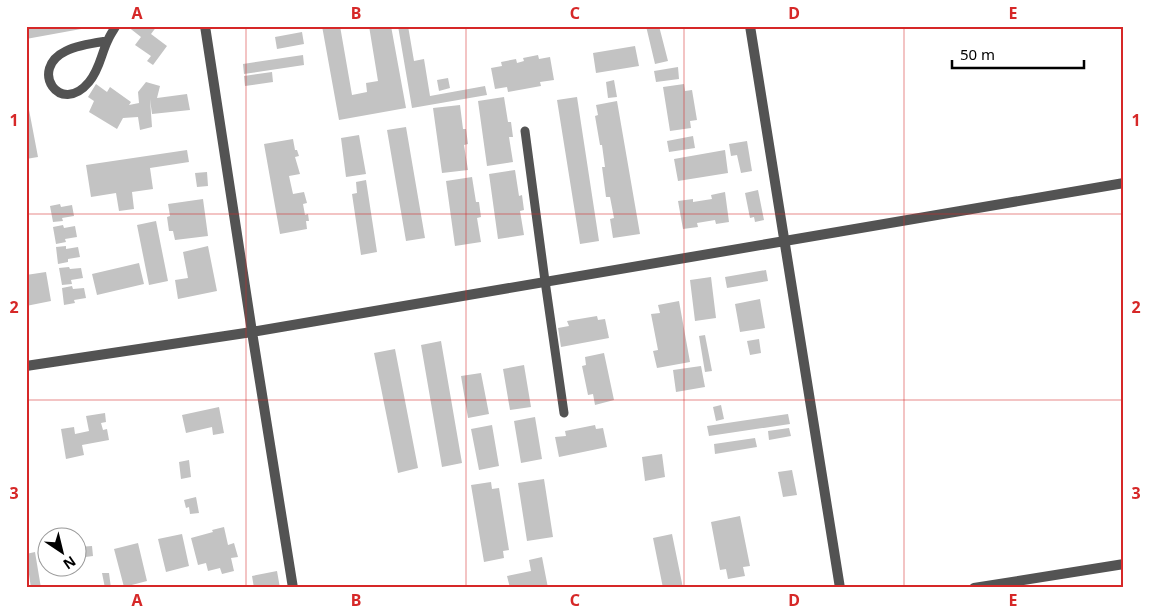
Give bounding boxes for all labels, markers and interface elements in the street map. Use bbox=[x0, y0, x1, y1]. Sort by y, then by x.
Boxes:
text: A bbox=[131, 2, 143, 24]
text: B bbox=[351, 2, 361, 24]
text: C bbox=[570, 2, 580, 24]
text: D bbox=[788, 2, 800, 24]
text: E bbox=[1009, 2, 1018, 24]
scale bar bbox=[952, 38, 1085, 70]
text: 50 m bbox=[960, 44, 995, 64]
text: 1 bbox=[9, 109, 19, 131]
text: 1 bbox=[1131, 109, 1141, 131]
text: 2 bbox=[9, 296, 19, 318]
text: 2 bbox=[1131, 296, 1141, 318]
text: 3 bbox=[9, 482, 19, 504]
text: 3 bbox=[1131, 482, 1141, 504]
north arrow bbox=[38, 526, 88, 576]
text: N bbox=[60, 552, 80, 574]
text: A bbox=[131, 589, 143, 611]
text: B bbox=[351, 589, 361, 611]
text: C bbox=[570, 589, 580, 611]
text: D bbox=[788, 589, 800, 611]
text: E bbox=[1009, 589, 1018, 611]

